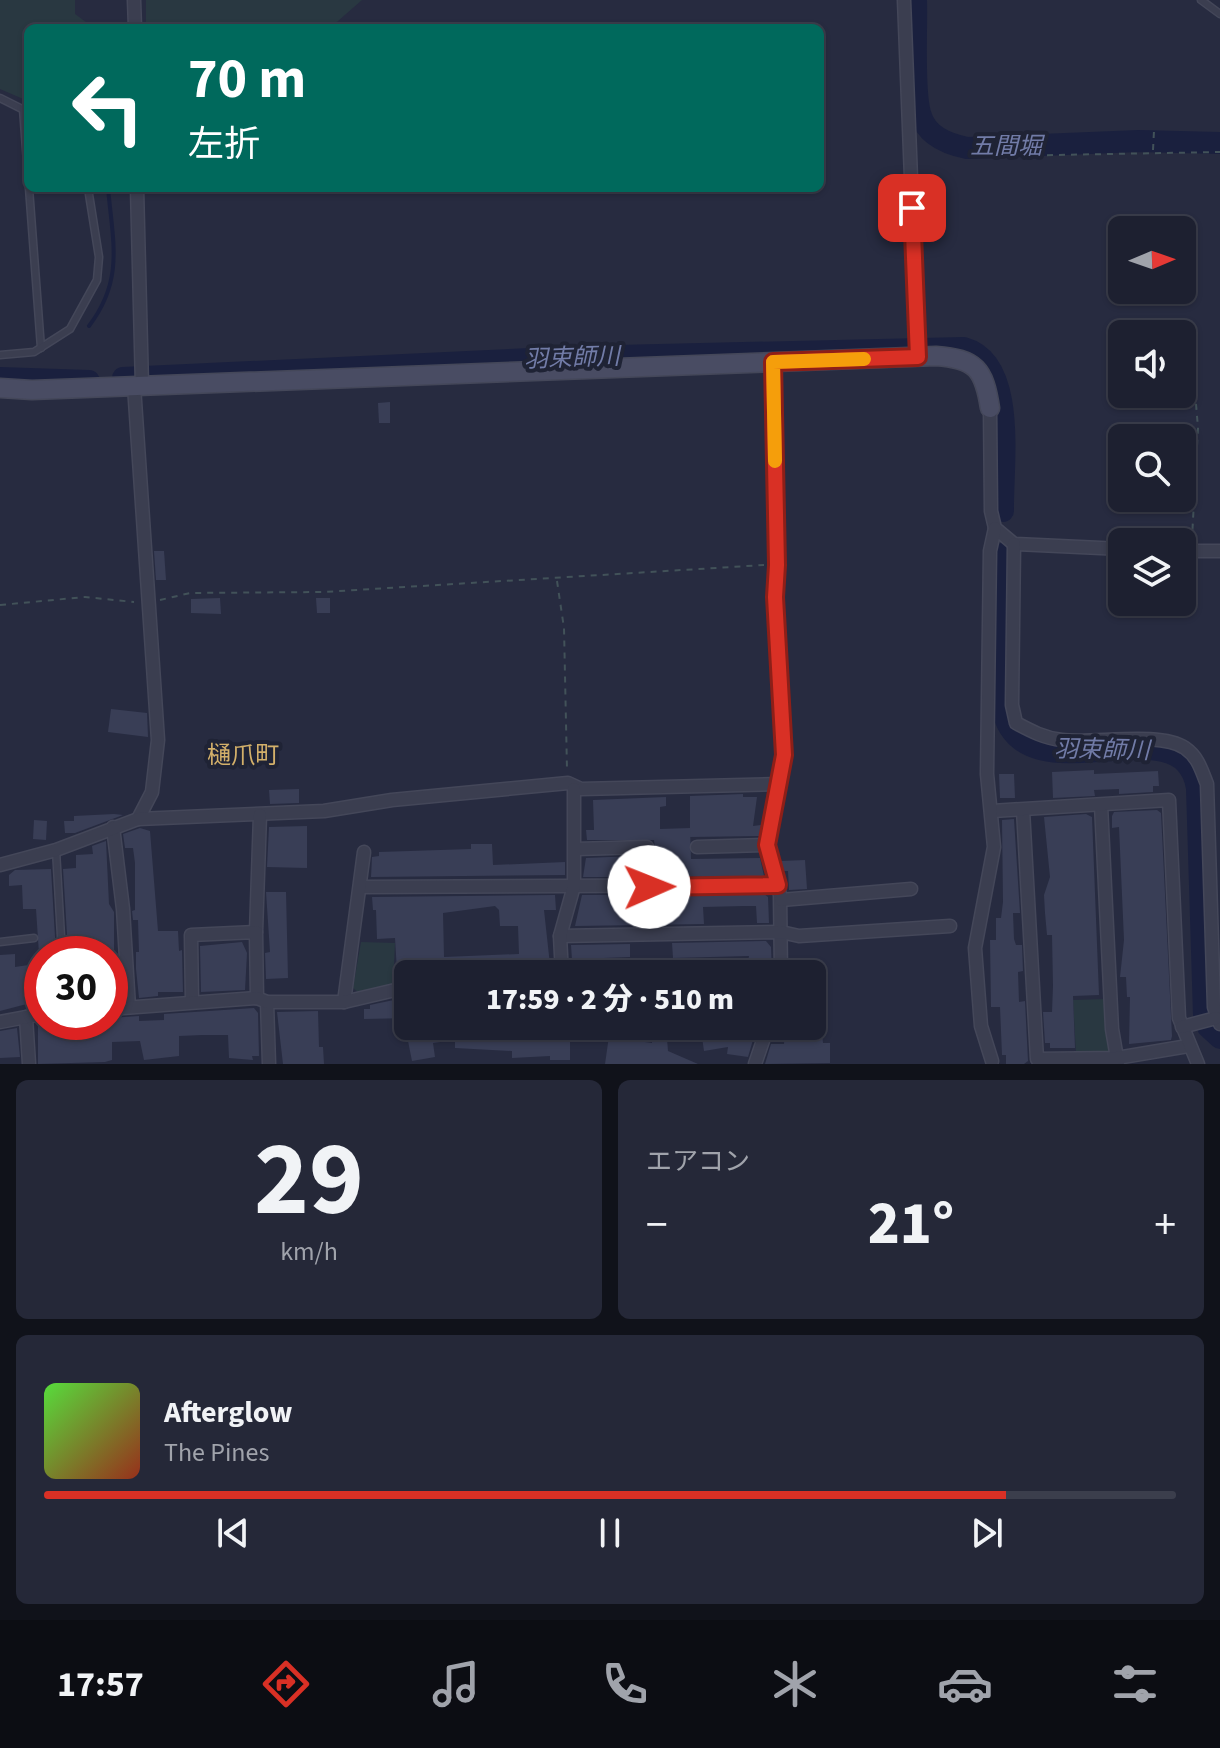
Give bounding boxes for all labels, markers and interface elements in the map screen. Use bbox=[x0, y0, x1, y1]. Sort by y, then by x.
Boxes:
text: 70 m bbox=[188, 40, 306, 119]
icon: left bbox=[56, 56, 160, 160]
text: 左折 bbox=[188, 119, 260, 170]
water label: 五間堀 bbox=[970, 129, 1046, 164]
pin bbox=[878, 174, 946, 242]
icon: arrive bbox=[890, 186, 934, 230]
north arrow bbox=[1108, 216, 1196, 304]
map controls bbox=[1108, 216, 1196, 616]
button: sound bbox=[1108, 320, 1196, 408]
water label: 羽束師川 bbox=[523, 339, 624, 377]
button: search bbox=[1108, 424, 1196, 512]
button: layers bbox=[1108, 528, 1196, 616]
water label: 羽束師川 bbox=[1054, 732, 1153, 768]
district label: 樋爪町 bbox=[207, 738, 279, 773]
position arrow bbox=[607, 845, 691, 929]
speed limit sign: 30 bbox=[24, 936, 128, 1040]
text: 17:59 · 2 分 · 510 m bbox=[486, 978, 734, 1021]
text: 29 bbox=[254, 1107, 364, 1255]
text: エアコン bbox=[646, 1143, 750, 1180]
text: 21° bbox=[868, 1182, 954, 1267]
text: − bbox=[646, 1194, 668, 1257]
text: + bbox=[1154, 1194, 1176, 1257]
text: km/h bbox=[280, 1233, 338, 1270]
text: Afterglow bbox=[164, 1391, 292, 1434]
text: The Pines bbox=[164, 1434, 269, 1471]
icon: previous bbox=[211, 1511, 255, 1555]
icon: pause bbox=[588, 1511, 632, 1555]
icon: next bbox=[965, 1511, 1009, 1555]
icon: directions bbox=[258, 1656, 314, 1712]
icon: music bbox=[428, 1656, 484, 1712]
icon: phone bbox=[597, 1656, 653, 1712]
icon: climate bbox=[767, 1656, 823, 1712]
icon: car bbox=[937, 1656, 993, 1712]
icon: filters bbox=[1107, 1656, 1163, 1712]
text: 17:57 bbox=[57, 1659, 144, 1710]

